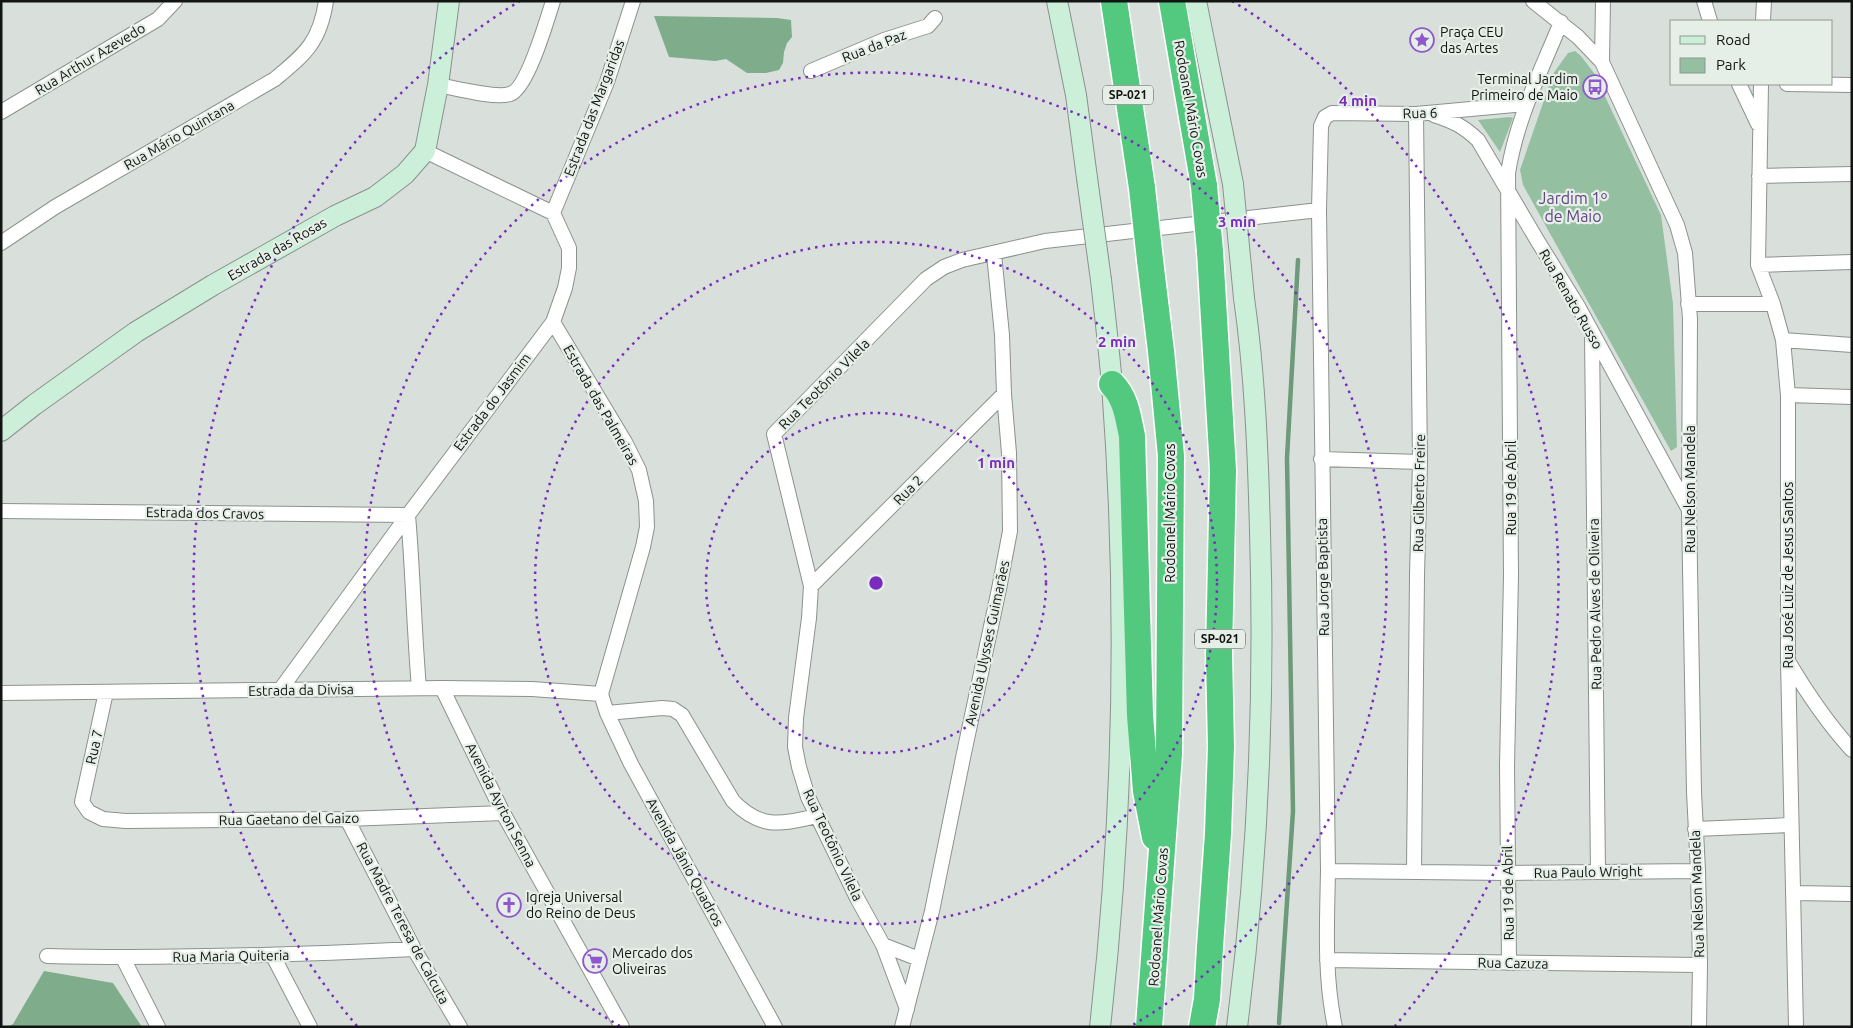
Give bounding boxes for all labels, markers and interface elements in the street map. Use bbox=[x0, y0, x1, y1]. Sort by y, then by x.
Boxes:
street label: Rua Arthur Azevedo bbox=[32, 20, 148, 98]
legend bbox=[1670, 20, 1833, 85]
place label: Praça CEU das Artes bbox=[1440, 24, 1504, 56]
street label: Rua da Paz bbox=[840, 26, 908, 66]
place icon: Praça CEU das Artes bbox=[1409, 27, 1435, 53]
text: Road bbox=[1716, 31, 1751, 48]
street label: Estrada das Margaridas bbox=[561, 37, 627, 179]
street label: Rodoanel Mário Covas bbox=[1171, 39, 1211, 179]
text: Park bbox=[1716, 56, 1746, 73]
place label: Terminal Jardim Primeiro de Maio bbox=[1471, 71, 1578, 103]
bus stop icon: Terminal Jardim Primeiro de Maio bbox=[1582, 74, 1608, 100]
road number: SP-021 bbox=[1103, 86, 1153, 104]
text: 4 min bbox=[1339, 92, 1377, 109]
street label: Rua Mário Quintana bbox=[121, 97, 237, 173]
street label: Rua 6 bbox=[1402, 104, 1438, 122]
district label: Jardim 1º de Maio bbox=[1539, 189, 1607, 225]
text: 3 min bbox=[1218, 213, 1256, 230]
street label: Estrada das Rosas bbox=[225, 214, 329, 284]
street label: Rua Renato Russo bbox=[1536, 246, 1606, 352]
text: 2 min bbox=[1098, 333, 1136, 350]
street label: Rua Teotônio Vilela bbox=[775, 335, 873, 433]
street label: Estrada das Palmeiras bbox=[560, 342, 642, 468]
street label: Estrada do Jasmim bbox=[450, 350, 534, 454]
street label: Rua Nelson Mandela bbox=[1682, 425, 1698, 553]
street label: Rua Gilberto Freire bbox=[1410, 434, 1428, 552]
street label: Rua 19 de Abril bbox=[1503, 440, 1519, 535]
street label: Rodoanel Mário Covas bbox=[1162, 443, 1178, 583]
text: 1 min bbox=[977, 454, 1015, 471]
street label: Rua 2 bbox=[890, 472, 926, 508]
street label: Rua José Luiz de Jesus Santos bbox=[1780, 482, 1796, 668]
street label: Estrada dos Cravos bbox=[146, 504, 264, 522]
street label: Rua Jorge Baptista bbox=[1314, 518, 1332, 636]
street label: Rua Pedro Alves de Oliveira bbox=[1586, 518, 1604, 690]
street label: Avenida Ulysses Guimarães bbox=[962, 559, 1012, 727]
centre of rings bbox=[867, 574, 885, 592]
road number: SP-021 bbox=[1195, 630, 1245, 648]
street label: Estrada da Divisa bbox=[248, 681, 354, 699]
street label: Rua 7 bbox=[82, 728, 106, 766]
street label: Avenida Ayrton Senna bbox=[463, 740, 539, 870]
street label: Rua Teotônio Vilela bbox=[800, 786, 866, 904]
street label: Avenida Jânio Quadros bbox=[643, 795, 727, 929]
street label: Rua Gaetano del Gaizo bbox=[219, 810, 359, 828]
street label: Rua Nelson Mandela bbox=[1687, 830, 1707, 958]
street label: Rua Madre Teresa de Calcuta bbox=[353, 839, 453, 1007]
street label: Rua 19 de Abril bbox=[1499, 845, 1517, 941]
street label: Rodoanel Mário Covas bbox=[1145, 847, 1171, 987]
street label: Rua Paulo Wright bbox=[1534, 863, 1643, 881]
place label: Igreja Universal do Reino de Deus bbox=[526, 889, 636, 921]
church icon: Igreja Universal do Reino de Deus bbox=[496, 892, 522, 918]
place label: Mercado dos Oliveiras bbox=[612, 945, 693, 977]
street label: Rua Maria Quiteria bbox=[172, 947, 290, 965]
supermarket icon: Mercado dos Oliveiras bbox=[582, 948, 608, 974]
street label: Rua Cazuza bbox=[1477, 954, 1549, 972]

